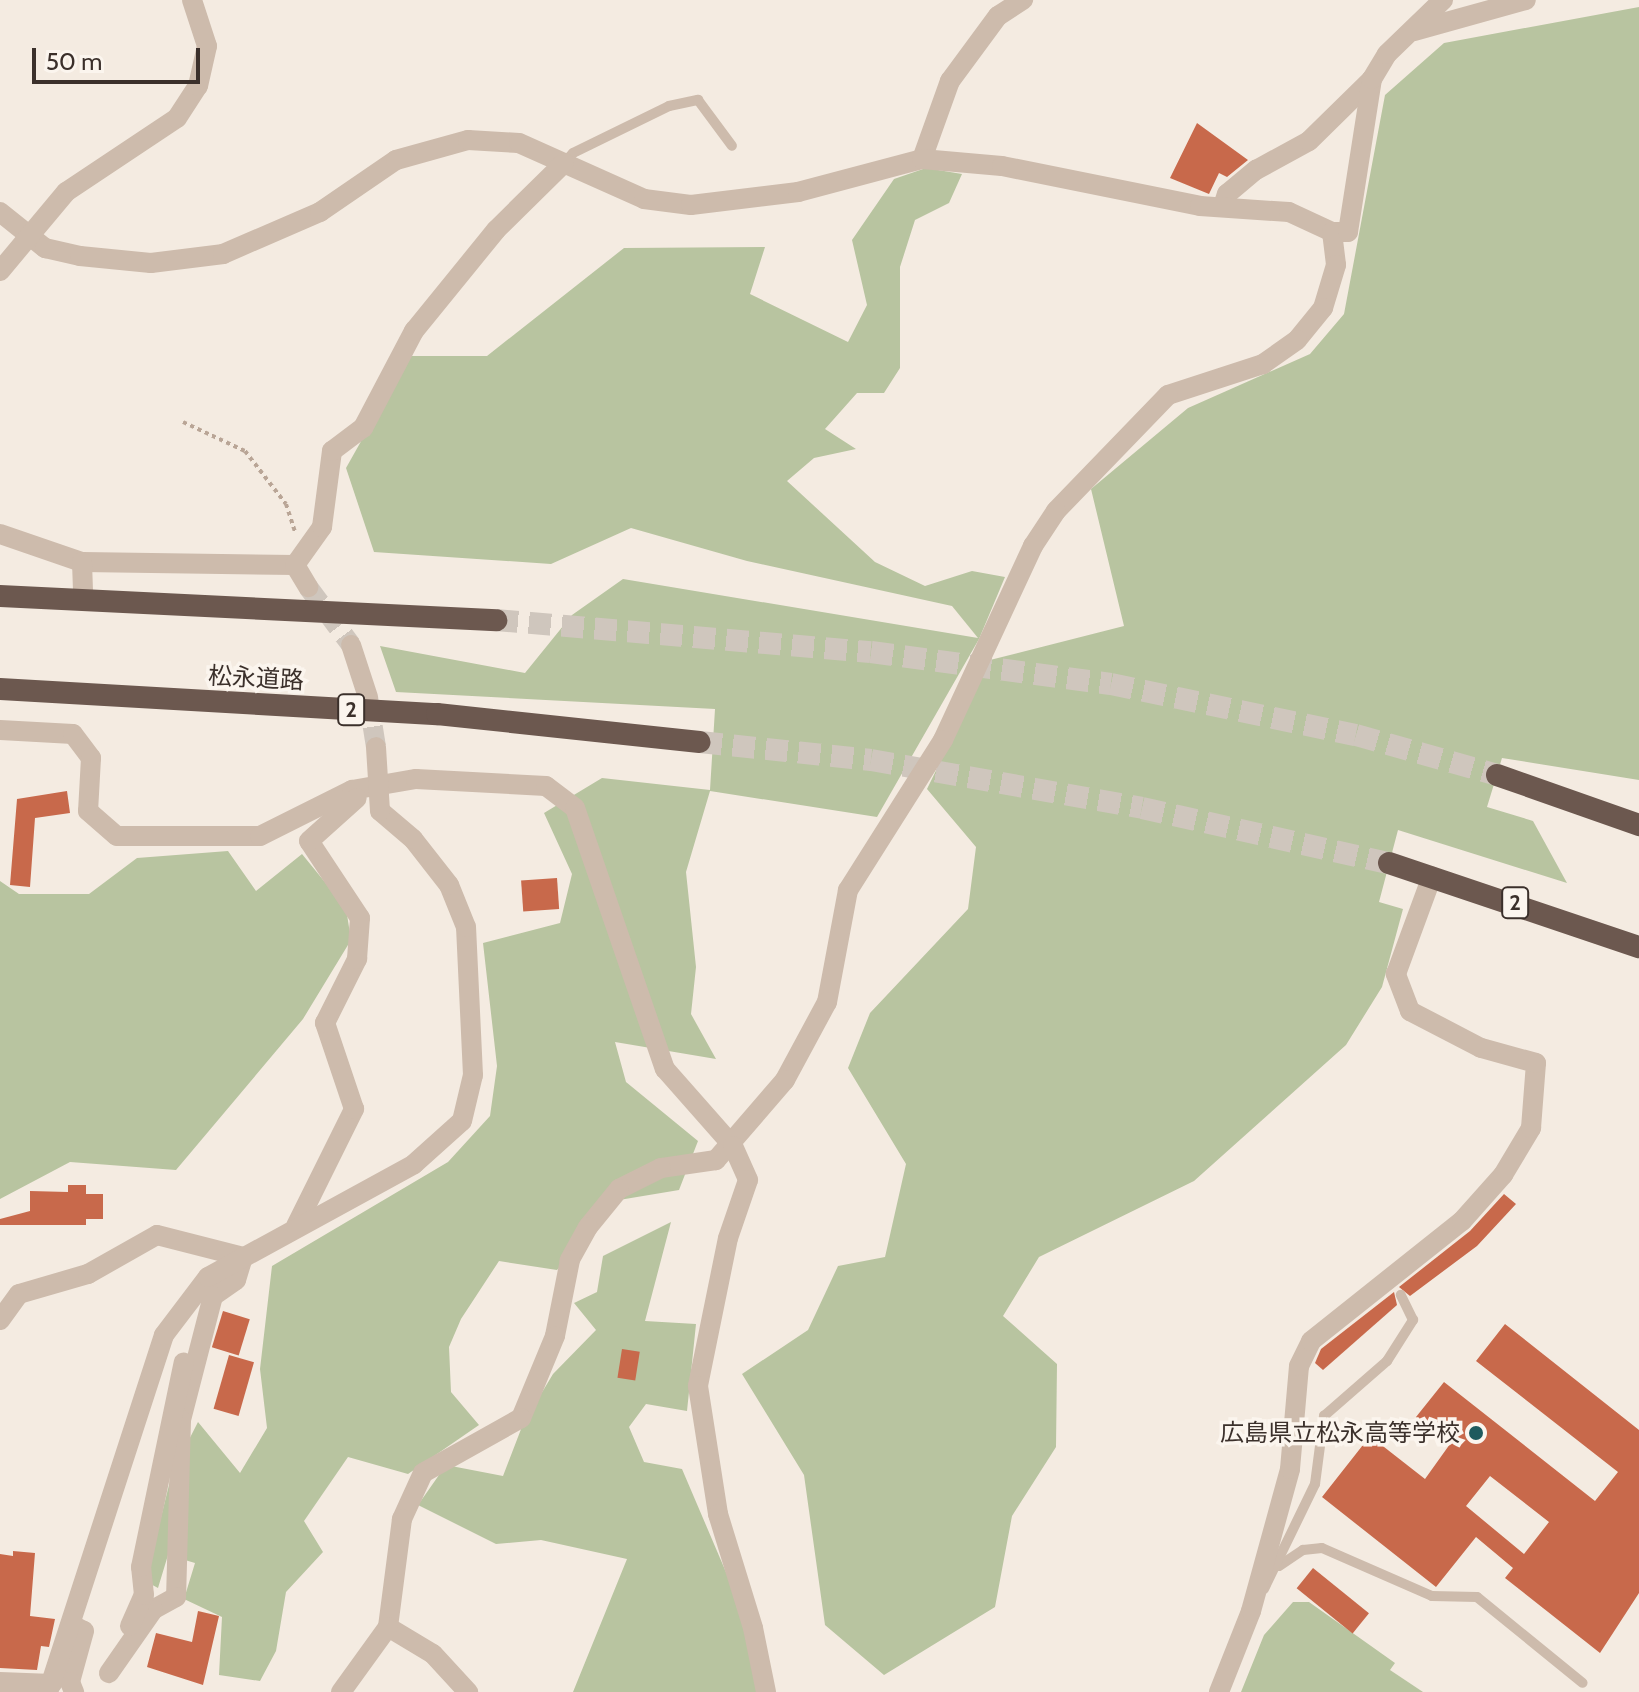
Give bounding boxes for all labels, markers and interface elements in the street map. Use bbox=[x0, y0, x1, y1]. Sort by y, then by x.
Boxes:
scale bar bbox=[36, 32, 204, 82]
text: 50 m bbox=[46, 47, 102, 76]
street label: 松永道路 bbox=[207, 661, 305, 695]
road number: 2 bbox=[337, 692, 365, 728]
road number: 2 bbox=[1501, 885, 1529, 921]
place label: 広島県立松永高等学校 bbox=[1220, 1419, 1460, 1447]
marker: 広島県立松永高等学校 bbox=[1467, 1424, 1485, 1442]

